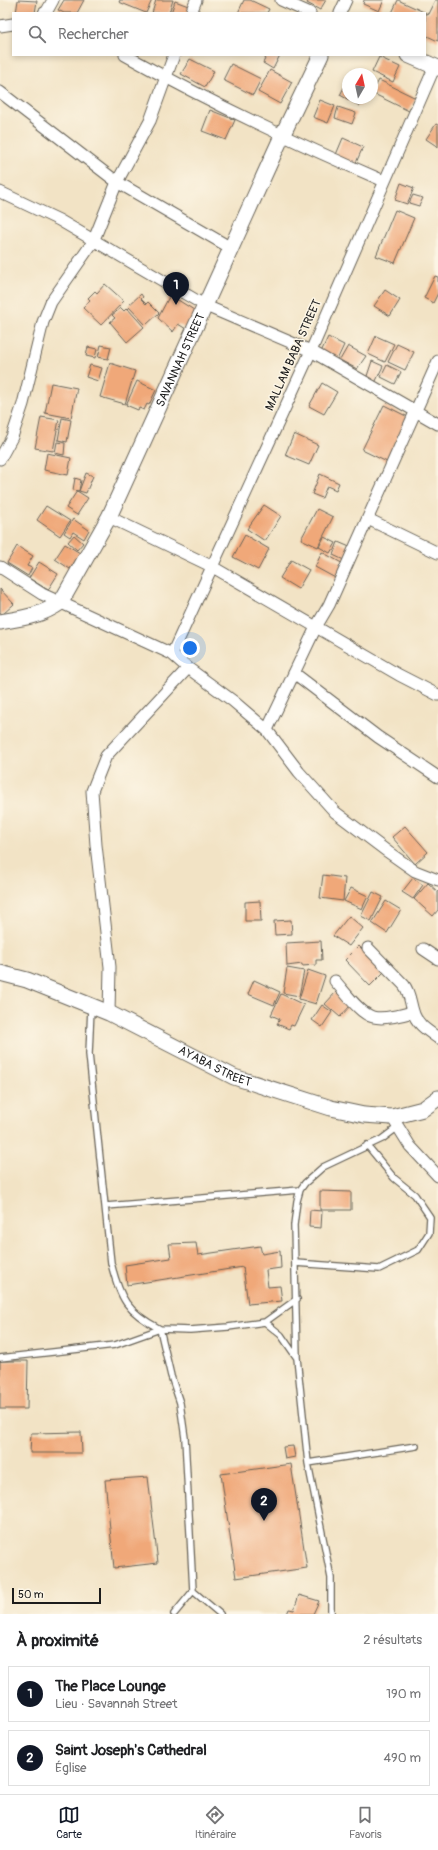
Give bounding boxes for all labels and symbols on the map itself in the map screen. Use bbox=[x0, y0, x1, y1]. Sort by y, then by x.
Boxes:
north arrow bbox=[342, 68, 378, 104]
pin: 1 bbox=[163, 272, 189, 305]
street label: MALLAM BABA STREET bbox=[262, 297, 325, 413]
street label: SAVANNAH STREET bbox=[153, 311, 209, 409]
your location bbox=[180, 638, 200, 658]
street label: AYABA STREET bbox=[176, 1043, 253, 1090]
pin: 2 bbox=[251, 1488, 277, 1521]
scale bar bbox=[12, 1586, 101, 1605]

